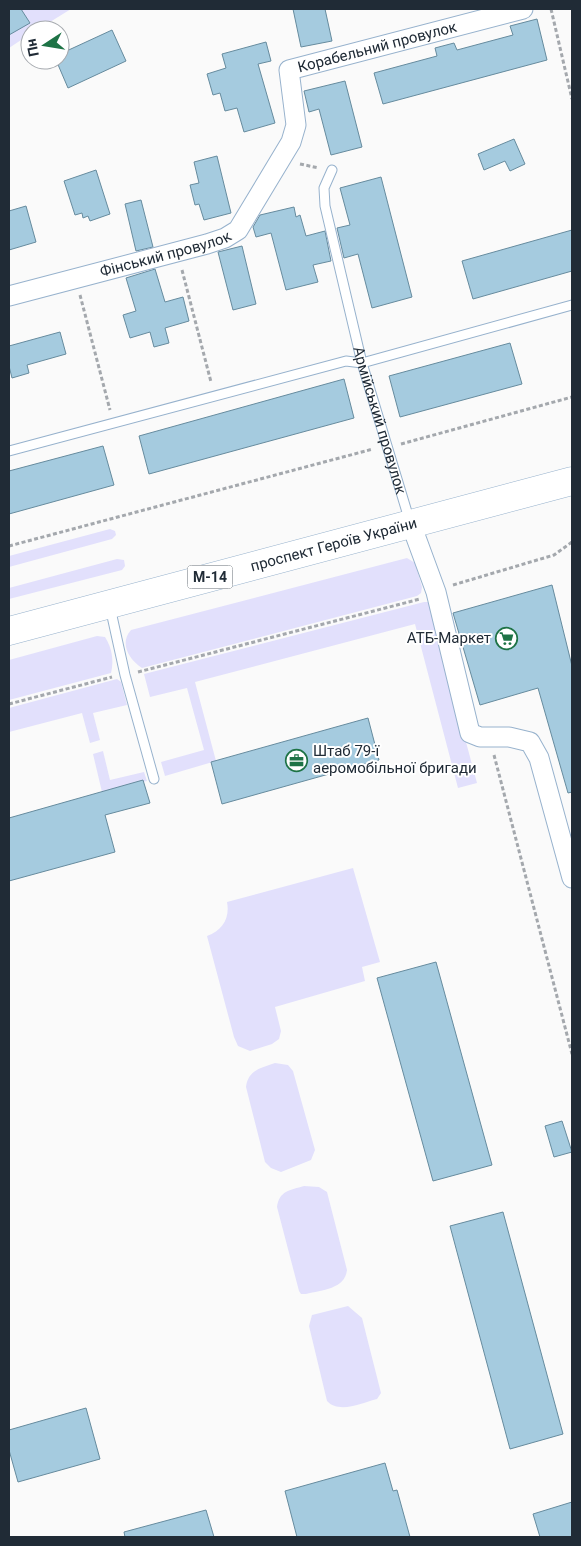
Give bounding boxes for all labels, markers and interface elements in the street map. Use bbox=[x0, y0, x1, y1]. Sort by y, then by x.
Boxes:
street label: Корабельний провулок bbox=[296, 18, 459, 76]
north arrow bbox=[20, 20, 70, 70]
text: Пн bbox=[23, 37, 42, 58]
street label: Фінський провулок bbox=[98, 227, 235, 281]
street label: Армійський провулок bbox=[349, 345, 410, 496]
street label: проспект Героїв України bbox=[248, 514, 419, 575]
road number: М-14 bbox=[188, 566, 232, 588]
supermarket icon: АТБ-Маркет bbox=[495, 626, 519, 650]
place label: АТБ-Маркет bbox=[407, 629, 491, 647]
place label: Штаб 79-ї аеромобільної бригади bbox=[313, 742, 477, 777]
office icon: Штаб 79-ї аеромобільної бригади bbox=[285, 748, 309, 772]

